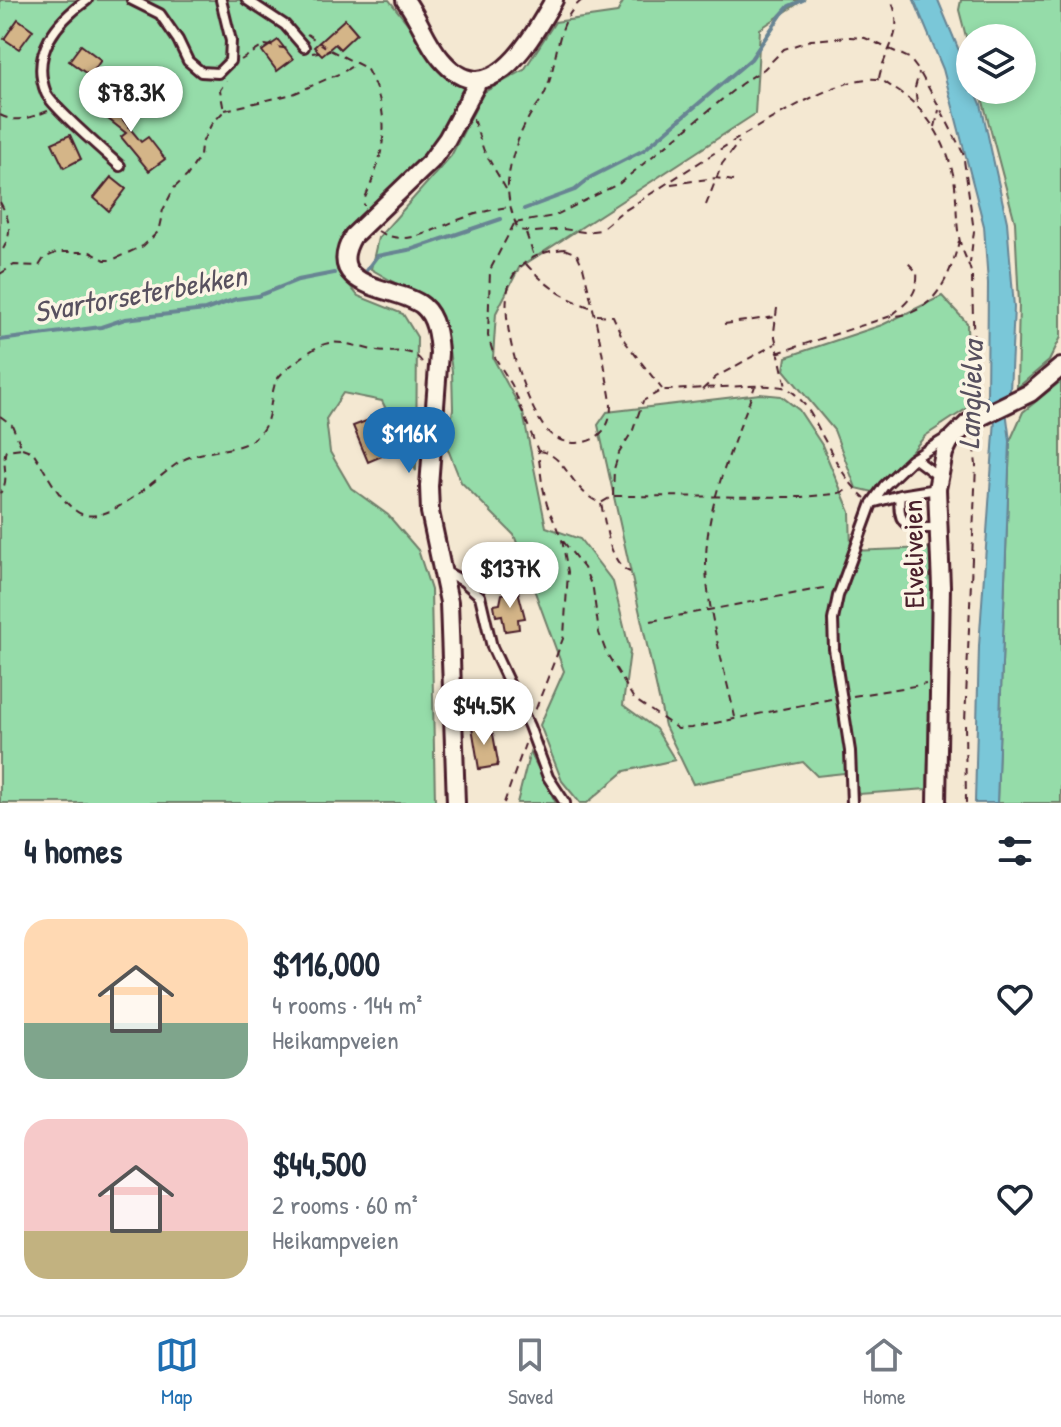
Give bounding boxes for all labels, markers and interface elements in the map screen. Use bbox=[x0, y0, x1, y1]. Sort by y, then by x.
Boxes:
map controls bbox=[956, 24, 1036, 104]
button: layers bbox=[956, 24, 1036, 104]
pin: $78.3K bbox=[66, 66, 196, 134]
text: $78.3K bbox=[97, 74, 165, 109]
water label: Svartorseterbekken bbox=[31, 254, 252, 331]
water label: Langlielva bbox=[948, 337, 993, 450]
pin: $116K bbox=[353, 407, 465, 475]
text: $116K bbox=[381, 415, 437, 450]
street label: Elveliveien bbox=[893, 500, 933, 608]
pin: $137K bbox=[454, 542, 566, 610]
text: $137K bbox=[480, 550, 540, 585]
pin: $44.5K bbox=[419, 679, 549, 747]
text: $44.5K bbox=[453, 687, 515, 722]
text: 4 homes bbox=[24, 828, 122, 874]
icon: filters bbox=[993, 829, 1037, 873]
text: $116,000 bbox=[272, 941, 380, 987]
icon: home bbox=[88, 951, 184, 1047]
icon: heart bbox=[993, 977, 1037, 1021]
text: 4 rooms · 144 m² bbox=[272, 987, 422, 1022]
text: Heikampveien bbox=[272, 1022, 399, 1057]
text: $44,500 bbox=[272, 1141, 366, 1187]
icon: home bbox=[88, 1151, 184, 1247]
icon: heart bbox=[993, 1177, 1037, 1221]
text: 2 rooms · 60 m² bbox=[272, 1187, 418, 1222]
text: Heikampveien bbox=[272, 1222, 399, 1257]
tab: Map bbox=[155, 1333, 199, 1411]
tab: Saved bbox=[508, 1333, 553, 1411]
tab: Home bbox=[862, 1333, 906, 1411]

